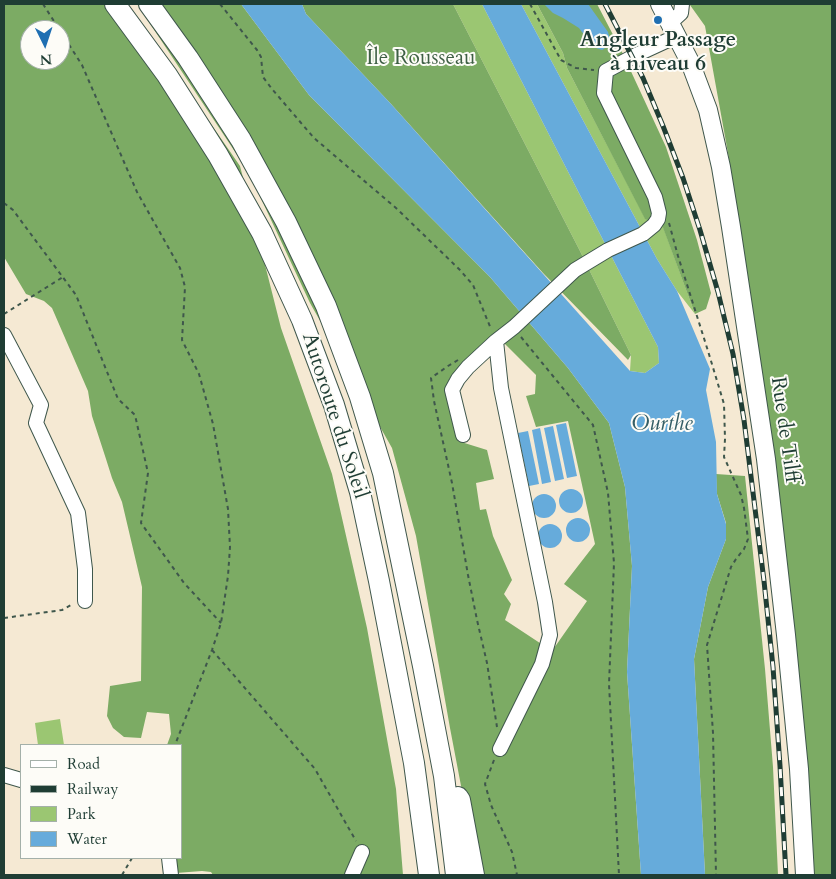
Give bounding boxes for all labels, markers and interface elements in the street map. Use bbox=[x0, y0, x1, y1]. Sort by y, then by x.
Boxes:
marker: Angleur Passage à niveau 6 bbox=[652, 14, 664, 26]
north arrow bbox=[20, 20, 70, 70]
place label: Angleur Passage à niveau 6 bbox=[580, 28, 736, 78]
park label: Île Rousseau bbox=[366, 46, 476, 72]
text: N bbox=[39, 50, 53, 69]
street label: Autoroute du Soleil bbox=[295, 330, 373, 502]
street label: Rue de Tilff bbox=[764, 375, 804, 485]
water label: Ourthe bbox=[631, 412, 693, 438]
legend bbox=[20, 744, 182, 859]
text: Road bbox=[67, 754, 100, 774]
text: Railway bbox=[67, 779, 118, 799]
text: Park bbox=[67, 804, 96, 824]
text: Water bbox=[67, 829, 107, 849]

